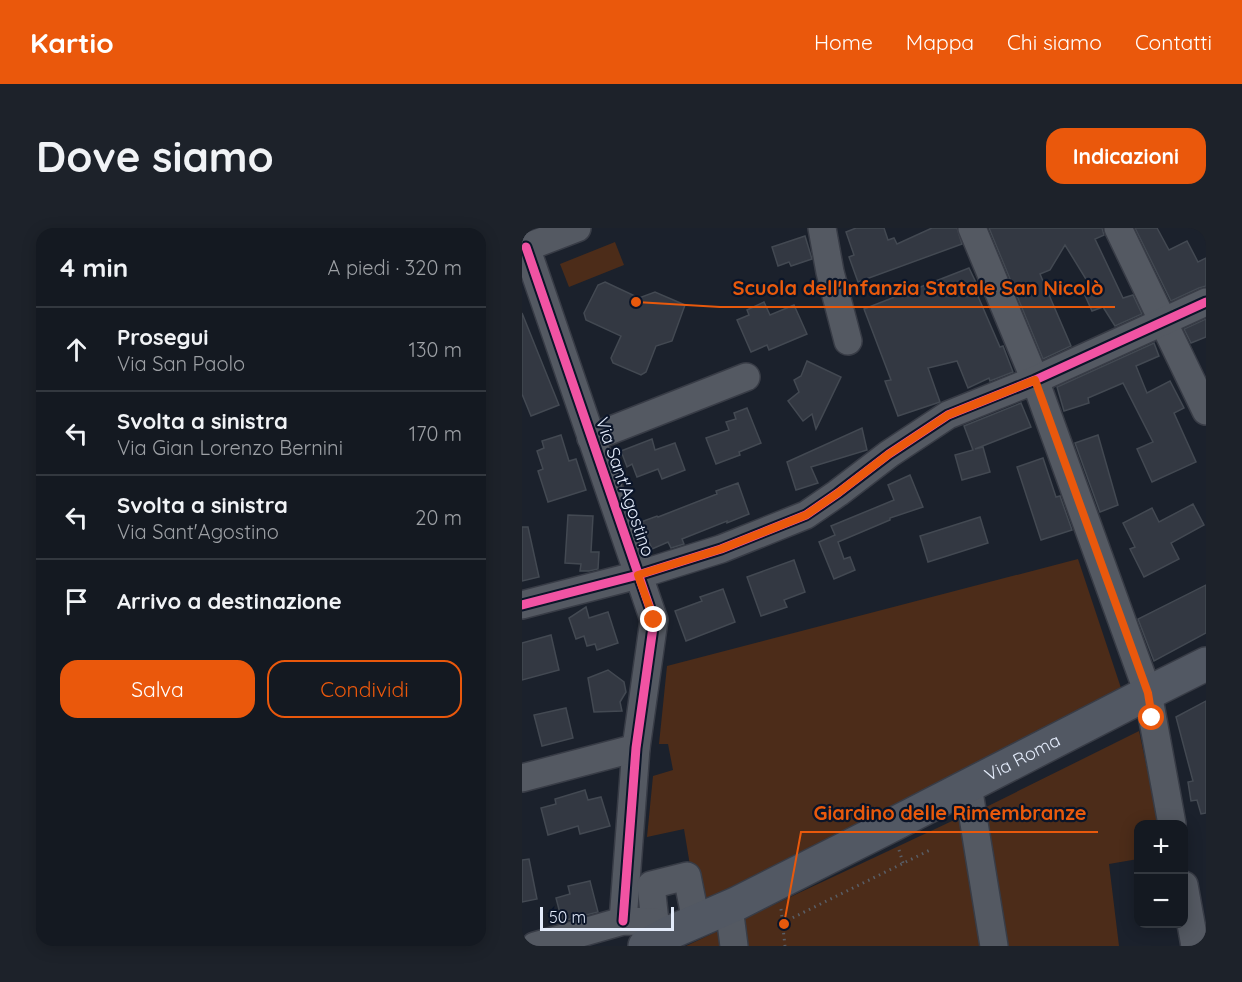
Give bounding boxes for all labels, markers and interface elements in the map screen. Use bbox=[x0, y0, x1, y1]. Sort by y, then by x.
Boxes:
text: Kartio bbox=[30, 25, 114, 60]
text: Home bbox=[814, 29, 873, 55]
text: Mappa bbox=[906, 29, 974, 55]
text: Chi siamo bbox=[1007, 29, 1102, 55]
text: Contatti bbox=[1135, 29, 1212, 55]
button: Indicazioni bbox=[1046, 128, 1206, 184]
text: Dove siamo bbox=[36, 130, 274, 183]
text: 4 min bbox=[60, 251, 128, 284]
text: A piedi · 320 m bbox=[328, 255, 462, 280]
callout: Scuola dell'Infanzia Statale San Nicolò bbox=[720, 269, 1115, 307]
text: Scuola dell'Infanzia Statale San Nicolò bbox=[733, 275, 1103, 300]
text: Prosegui bbox=[117, 323, 209, 351]
icon: ahead bbox=[60, 333, 93, 366]
text: 130 m bbox=[409, 337, 462, 362]
text: Via San Paolo bbox=[117, 351, 245, 376]
text: Svolta a sinistra bbox=[117, 407, 288, 435]
street label: Via Sant'Agostino bbox=[591, 414, 660, 559]
icon: left bbox=[60, 417, 93, 450]
text: 170 m bbox=[409, 421, 462, 446]
text: Via Gian Lorenzo Bernini bbox=[117, 435, 343, 460]
text: Svolta a sinistra bbox=[117, 491, 288, 519]
icon: left bbox=[60, 501, 93, 534]
text: 20 m bbox=[415, 505, 462, 530]
text: Via Sant'Agostino bbox=[117, 519, 279, 544]
icon: arrive bbox=[60, 585, 93, 618]
text: Arrivo a destinazione bbox=[117, 587, 342, 615]
route end bbox=[640, 606, 666, 632]
button: Salva bbox=[60, 660, 255, 718]
button: Condividi bbox=[267, 660, 462, 718]
route start bbox=[1138, 704, 1164, 730]
street label: Via Roma bbox=[981, 728, 1064, 786]
callout: Giardino delle Rimembranze bbox=[801, 794, 1098, 832]
text: Giardino delle Rimembranze bbox=[814, 800, 1086, 825]
map controls bbox=[1134, 820, 1188, 928]
button: + bbox=[1134, 820, 1188, 874]
button: − bbox=[1134, 874, 1188, 928]
scale bar bbox=[540, 904, 674, 932]
text: 50 m bbox=[549, 907, 586, 927]

